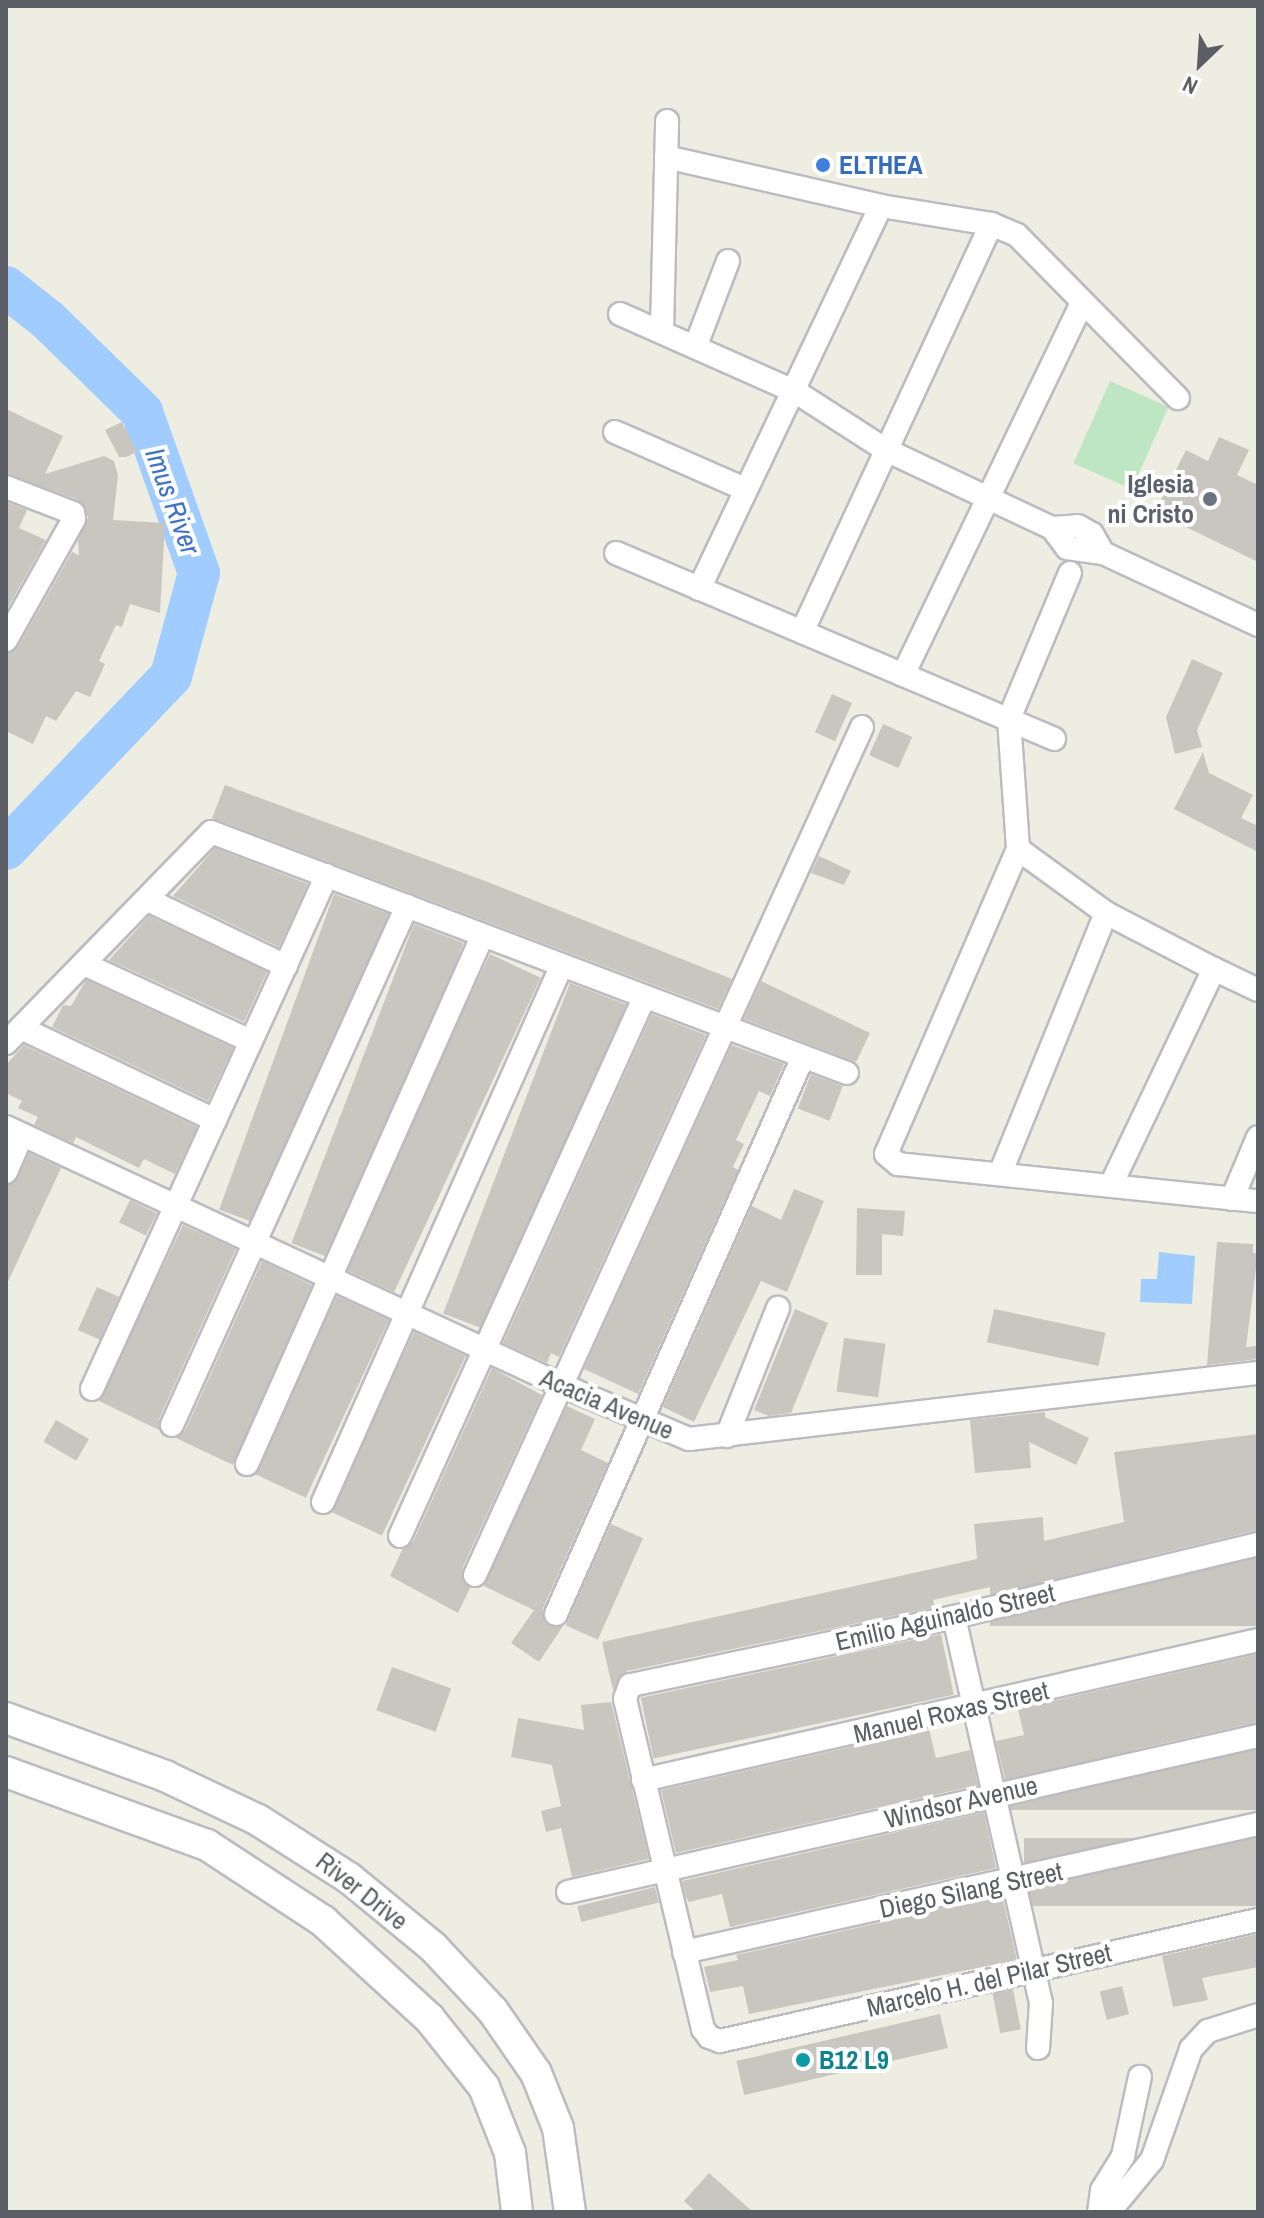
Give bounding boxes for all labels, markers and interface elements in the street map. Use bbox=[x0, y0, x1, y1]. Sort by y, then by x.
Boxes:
north arrow bbox=[1160, 24, 1240, 104]
text: N bbox=[1178, 69, 1202, 102]
place label: ELTHEA bbox=[839, 149, 923, 181]
marker: ELTHEA bbox=[814, 156, 832, 174]
water label: Imus River bbox=[138, 443, 208, 559]
place label: Iglesia ni Cristo bbox=[1108, 468, 1194, 530]
marker: Iglesia ni Cristo bbox=[1201, 490, 1219, 508]
street label: Acacia Avenue bbox=[535, 1362, 679, 1446]
street label: Emilio Aguinaldo Street bbox=[832, 1576, 1058, 1658]
street label: Manuel Roxas Street bbox=[851, 1674, 1051, 1750]
street label: Windsor Avenue bbox=[881, 1769, 1041, 1835]
street label: River Drive bbox=[310, 1846, 414, 1936]
street label: Diego Silang Street bbox=[877, 1855, 1065, 1925]
street label: Marcelo H. del Pilar Street bbox=[864, 1937, 1114, 2023]
place label: B12 L9 bbox=[819, 2044, 889, 2076]
marker: B12 L9 bbox=[794, 2051, 812, 2069]

